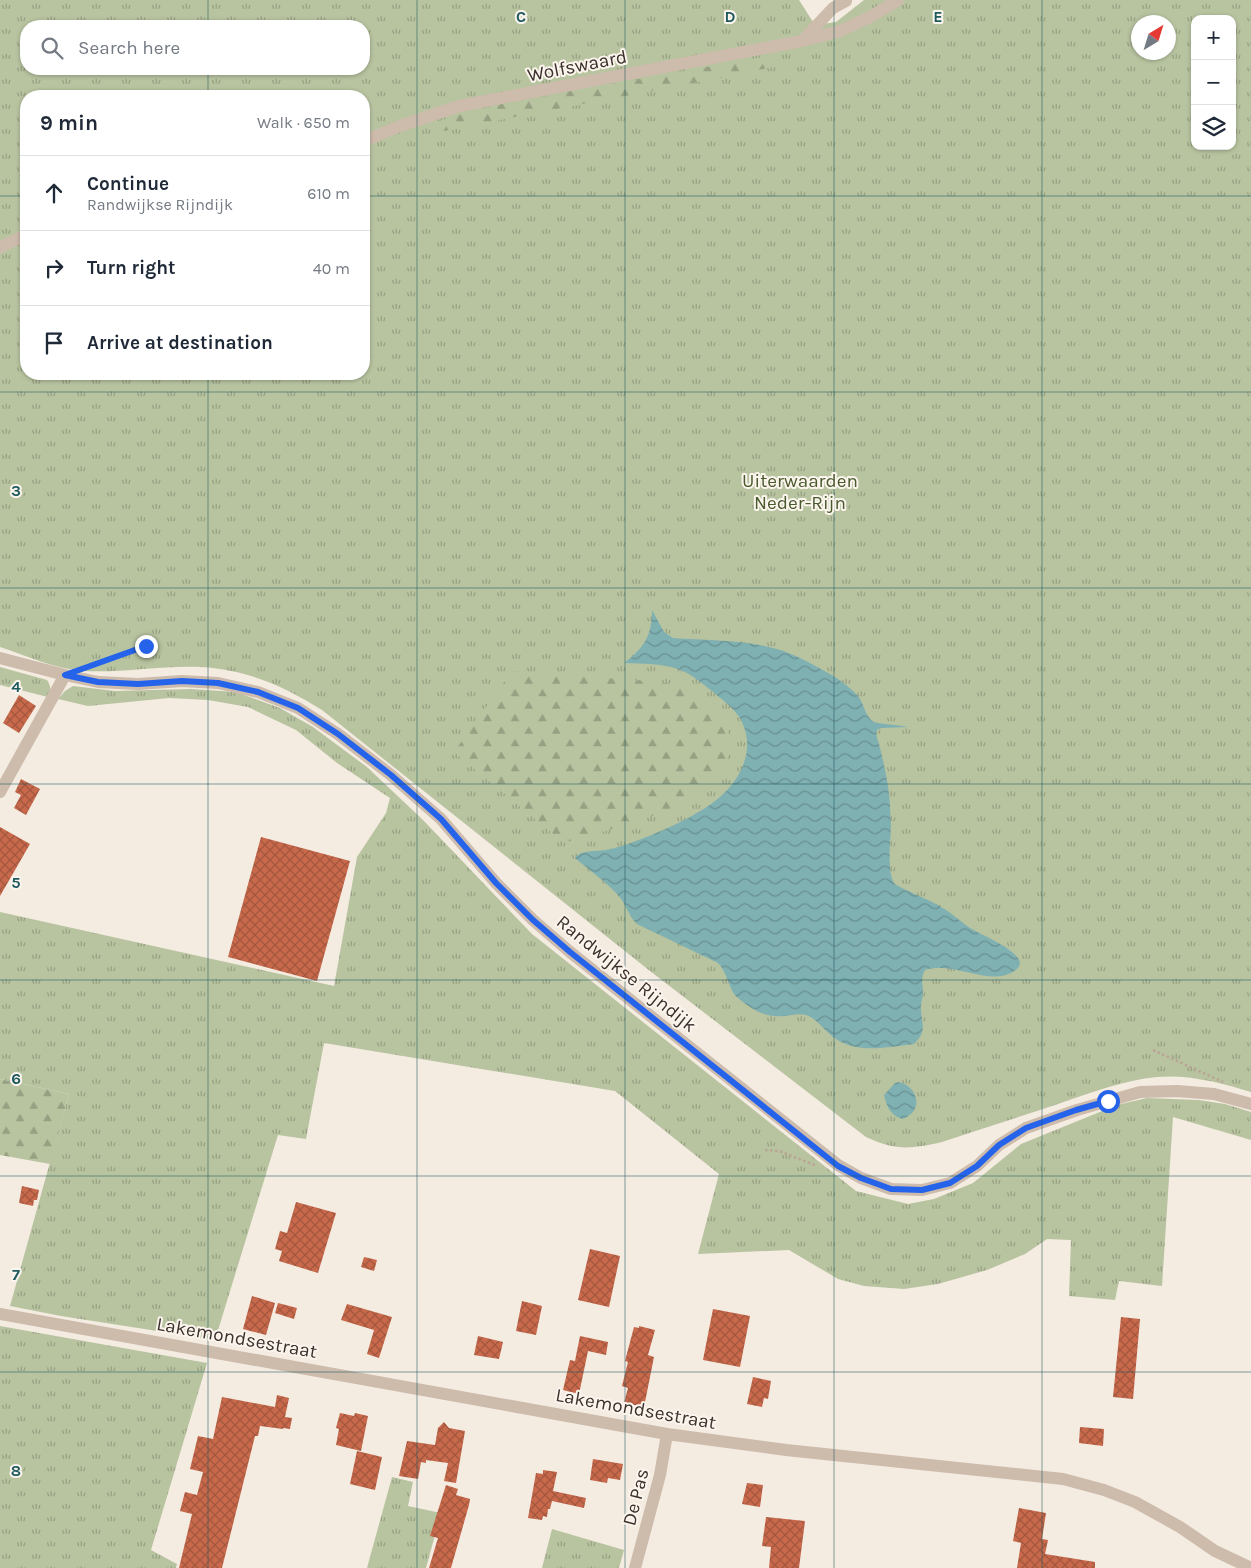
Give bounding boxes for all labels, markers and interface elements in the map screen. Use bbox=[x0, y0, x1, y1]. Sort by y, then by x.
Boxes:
text: C bbox=[516, 7, 526, 26]
text: D bbox=[725, 7, 736, 26]
text: E bbox=[933, 7, 943, 26]
north arrow bbox=[1131, 15, 1176, 60]
map controls bbox=[1191, 15, 1236, 150]
button: + bbox=[1191, 15, 1236, 60]
search box bbox=[20, 20, 370, 75]
icon: search bbox=[38, 34, 66, 62]
text: Search here bbox=[78, 37, 180, 59]
street label: Wolfswaard bbox=[526, 46, 629, 86]
button: − bbox=[1191, 60, 1236, 105]
button: layers bbox=[1191, 105, 1236, 150]
text: 9 min bbox=[40, 111, 98, 135]
text: Walk · 650 m bbox=[257, 113, 350, 132]
text: Continue bbox=[87, 173, 169, 195]
icon: ahead bbox=[40, 179, 68, 207]
text: 610 m bbox=[307, 184, 350, 203]
text: Randwijkse Rijndijk bbox=[87, 195, 233, 214]
icon: right bbox=[40, 254, 68, 282]
text: Turn right bbox=[87, 257, 176, 279]
text: 40 m bbox=[313, 259, 350, 278]
icon: arrive bbox=[40, 329, 68, 357]
text: Arrive at destination bbox=[87, 332, 273, 354]
park label: Uiterwaarden Neder-Rijn bbox=[742, 470, 858, 514]
text: 3 bbox=[11, 481, 21, 500]
route end bbox=[135, 635, 158, 658]
text: 4 bbox=[11, 677, 21, 696]
text: 5 bbox=[11, 873, 21, 892]
street label: Randwijkse Rijndijk bbox=[552, 911, 701, 1037]
text: 6 bbox=[11, 1069, 21, 1088]
route start bbox=[1097, 1090, 1120, 1113]
text: 7 bbox=[12, 1265, 20, 1284]
street label: Lakemondsestraat bbox=[155, 1313, 319, 1363]
street label: Lakemondsestraat bbox=[554, 1384, 718, 1434]
text: 8 bbox=[11, 1461, 21, 1480]
street label: De Pas bbox=[618, 1467, 654, 1528]

